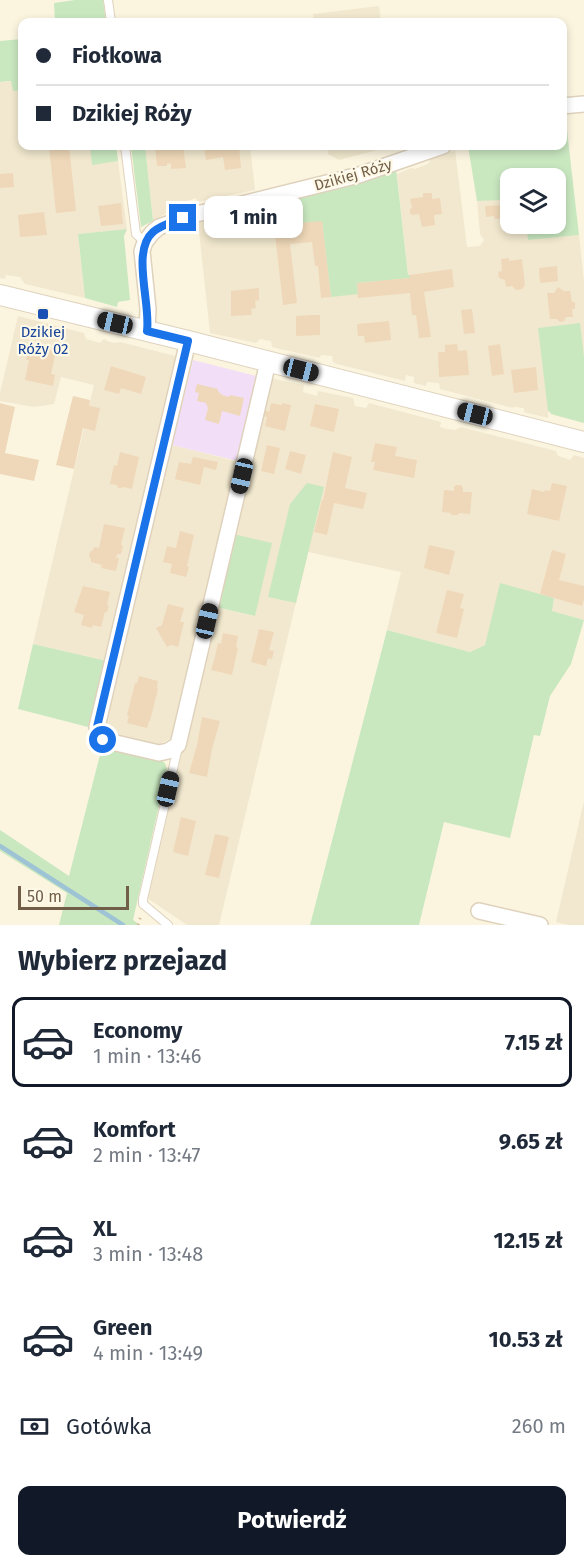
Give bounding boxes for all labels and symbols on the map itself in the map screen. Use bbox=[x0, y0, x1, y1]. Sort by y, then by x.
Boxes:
street label: Dzikiej Róży bbox=[312, 155, 395, 195]
callout: 1 min bbox=[204, 197, 303, 239]
route end bbox=[169, 204, 196, 231]
marker: Dzikiej Róży 02 bbox=[36, 307, 50, 321]
car bbox=[95, 310, 135, 336]
place label: Dzikiej Róży 02 bbox=[17, 323, 69, 358]
car bbox=[281, 357, 321, 383]
car bbox=[455, 401, 495, 427]
car bbox=[229, 456, 255, 496]
car bbox=[194, 601, 220, 641]
route start bbox=[89, 726, 116, 753]
car bbox=[155, 769, 181, 809]
scale bar bbox=[18, 883, 129, 911]

